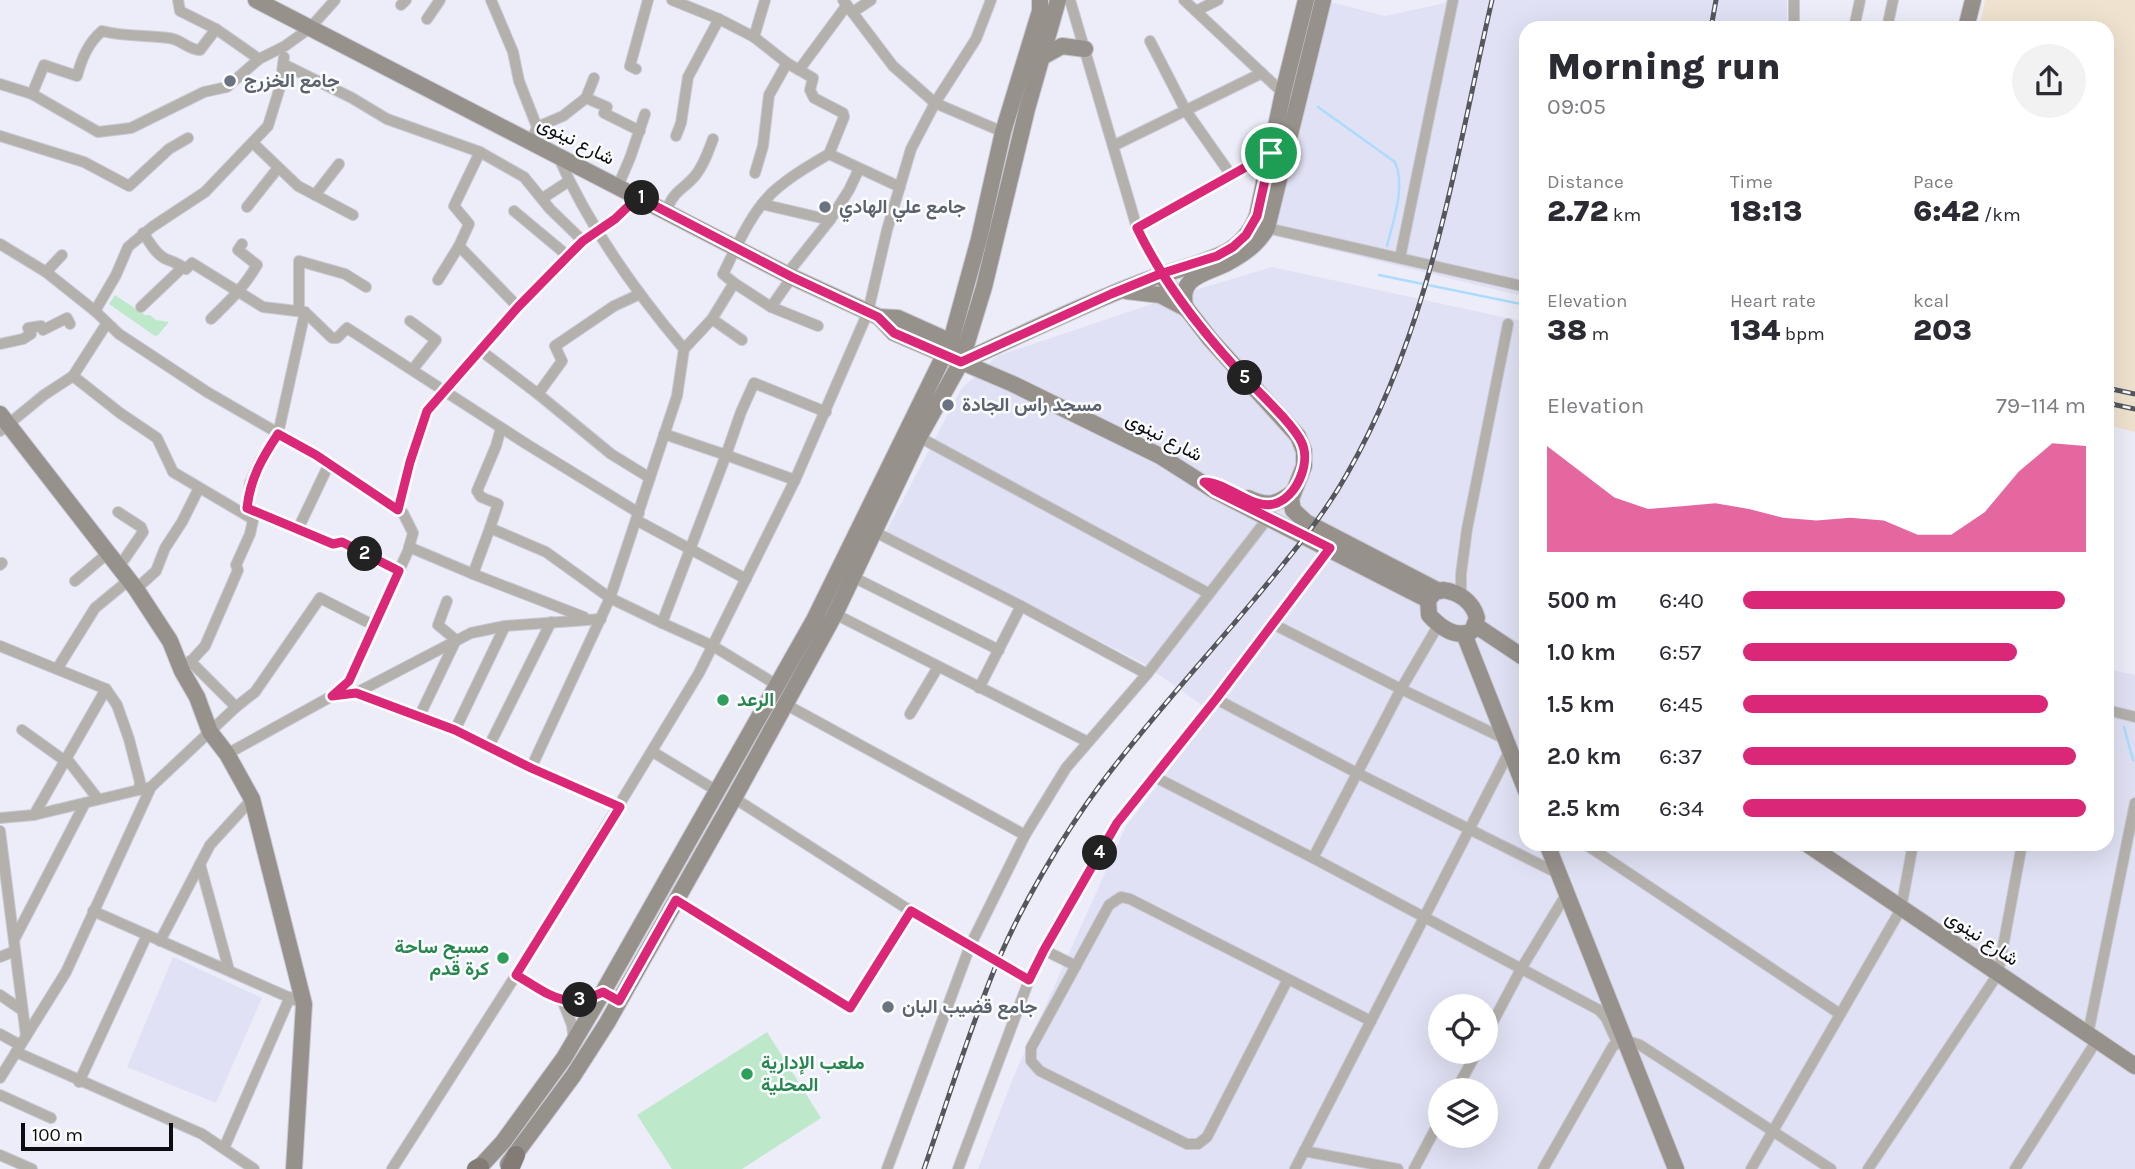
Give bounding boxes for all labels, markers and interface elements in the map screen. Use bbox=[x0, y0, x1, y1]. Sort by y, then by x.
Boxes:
text: Morning run bbox=[1547, 44, 1781, 89]
button: share bbox=[2012, 44, 2086, 118]
place label: جامع الخزرج bbox=[244, 70, 340, 94]
marker: جامع الخزرج bbox=[222, 73, 238, 89]
text: 09:05 bbox=[1547, 93, 1606, 120]
street label: شارع نينوى bbox=[533, 112, 618, 171]
pin bbox=[1241, 123, 1301, 183]
icon: arrive bbox=[1252, 134, 1290, 172]
text: Distance bbox=[1547, 171, 1624, 193]
text: Time bbox=[1730, 171, 1773, 193]
text: Pace bbox=[1913, 171, 1954, 193]
pin: 1 bbox=[624, 180, 660, 216]
text: 1 bbox=[638, 186, 645, 208]
text: 2.72 bbox=[1547, 193, 1608, 229]
text: 18:13 bbox=[1730, 193, 1802, 229]
text: 6:42 bbox=[1913, 193, 1980, 229]
place label: جامع علي الهادي bbox=[839, 196, 966, 223]
marker: جامع علي الهادي bbox=[817, 199, 833, 215]
text: km bbox=[1608, 204, 1641, 226]
text: /km bbox=[1980, 204, 2021, 226]
text: Elevation bbox=[1547, 290, 1627, 312]
text: Heart rate bbox=[1730, 290, 1816, 312]
text: kcal bbox=[1913, 290, 1949, 312]
text: 38 bbox=[1547, 312, 1587, 348]
text: 134 bbox=[1730, 312, 1780, 348]
text: 203 bbox=[1913, 312, 1972, 348]
text: m bbox=[1587, 323, 1609, 345]
text: bpm bbox=[1780, 323, 1825, 345]
pin: 5 bbox=[1228, 360, 1262, 396]
text: 5 bbox=[1239, 366, 1250, 388]
text: Elevation bbox=[1547, 392, 1644, 419]
text: 79–114 m bbox=[1996, 392, 2086, 419]
place label: مسجد راس الجادة bbox=[962, 394, 1102, 417]
marker: مسجد راس الجادة bbox=[940, 397, 956, 413]
street label: شارع نينوى bbox=[1122, 408, 1206, 467]
pin: 2 bbox=[348, 536, 382, 572]
text: 2 bbox=[359, 542, 370, 564]
text: 500 m bbox=[1547, 587, 1617, 614]
text: 6:40 bbox=[1659, 587, 1704, 614]
text: 1.0 km bbox=[1547, 639, 1616, 666]
text: 6:57 bbox=[1659, 639, 1701, 666]
place label: الرعد bbox=[737, 689, 774, 712]
text: 1.5 km bbox=[1547, 691, 1615, 718]
text: 6:45 bbox=[1659, 691, 1703, 718]
marker: الرعد bbox=[715, 692, 731, 708]
text: 2.0 km bbox=[1547, 743, 1622, 770]
text: 6:37 bbox=[1659, 743, 1702, 770]
text: 2.5 km bbox=[1547, 795, 1621, 822]
text: 6:34 bbox=[1659, 795, 1704, 822]
pin: 4 bbox=[1082, 836, 1118, 870]
text: 4 bbox=[1094, 841, 1105, 863]
street label: شارع نينوى bbox=[1941, 906, 2023, 971]
place label: مسبح ساحة كرة قدم bbox=[395, 936, 489, 981]
marker: مسبح ساحة كرة قدم bbox=[495, 950, 511, 966]
pin: 3 bbox=[562, 982, 598, 1018]
text: 3 bbox=[574, 988, 585, 1010]
map controls bbox=[1428, 994, 1498, 1148]
button: locate bbox=[1428, 994, 1498, 1064]
place label: جامع قضيب البان bbox=[902, 996, 1037, 1020]
marker: جامع قضيب البان bbox=[880, 999, 896, 1015]
place label: ملعب الإدارية المحلية bbox=[761, 1052, 865, 1096]
marker: ملعب الإدارية المحلية bbox=[739, 1066, 755, 1082]
button: layers bbox=[1428, 1078, 1498, 1148]
scale bar bbox=[21, 1120, 173, 1152]
text: 100 m bbox=[32, 1124, 83, 1146]

